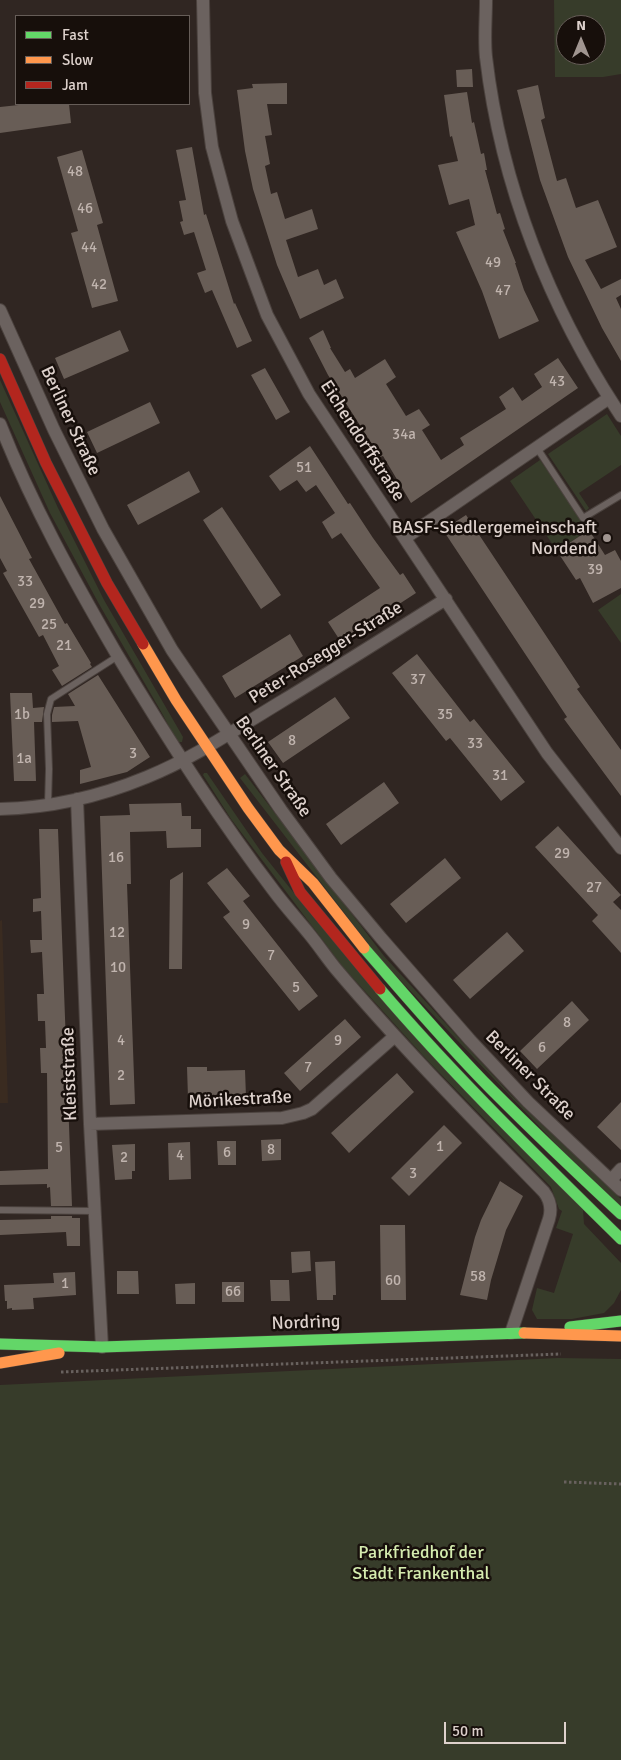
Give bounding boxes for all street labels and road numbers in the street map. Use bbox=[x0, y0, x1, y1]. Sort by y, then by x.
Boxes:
street label: Berliner Straße bbox=[35, 363, 105, 479]
street label: Eichendorffstraße bbox=[315, 376, 409, 506]
street label: Peter-Rosegger-Straße bbox=[245, 597, 407, 709]
street label: Berliner Straße bbox=[230, 712, 316, 822]
street label: Kleiststraße bbox=[58, 1027, 82, 1121]
street label: Berliner Straße bbox=[481, 1027, 579, 1125]
street label: Mörikestraße bbox=[188, 1087, 292, 1113]
street label: Nordring bbox=[271, 1311, 341, 1335]

